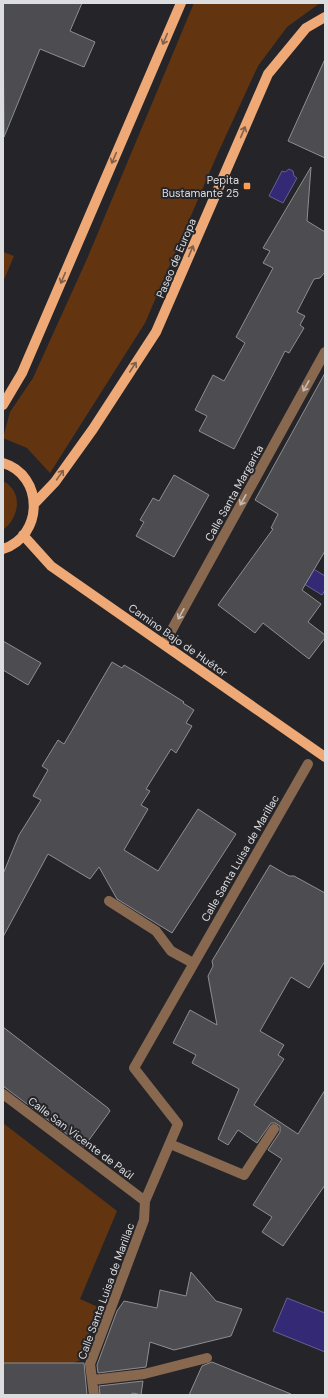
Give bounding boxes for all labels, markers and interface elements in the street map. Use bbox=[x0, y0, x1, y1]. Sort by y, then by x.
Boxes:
one-way arrow bbox=[161, 32, 169, 44]
one-way arrow bbox=[240, 126, 247, 138]
one-way arrow bbox=[110, 152, 117, 164]
place label: Pepita Bustamante 25 bbox=[162, 173, 239, 200]
marker: Pepita Bustamante 25 bbox=[242, 181, 252, 191]
street label: Paseo de Europa bbox=[153, 216, 199, 300]
one-way arrow bbox=[188, 246, 196, 258]
one-way arrow bbox=[58, 271, 66, 283]
one-way arrow bbox=[130, 361, 138, 373]
one-way arrow bbox=[302, 380, 310, 392]
street label: Calle Santa Margarita bbox=[202, 442, 266, 544]
one-way arrow bbox=[56, 469, 64, 480]
one-way arrow bbox=[239, 494, 247, 506]
street label: Camino Bajo de Huétor bbox=[126, 601, 230, 679]
one-way arrow bbox=[176, 608, 184, 620]
street label: Calle Santa Luisa de Marillac bbox=[198, 792, 282, 924]
street label: Calle San Vicente de Paúl bbox=[25, 1094, 137, 1182]
street label: Calle Santa Luisa de Marillac bbox=[75, 1221, 137, 1361]

